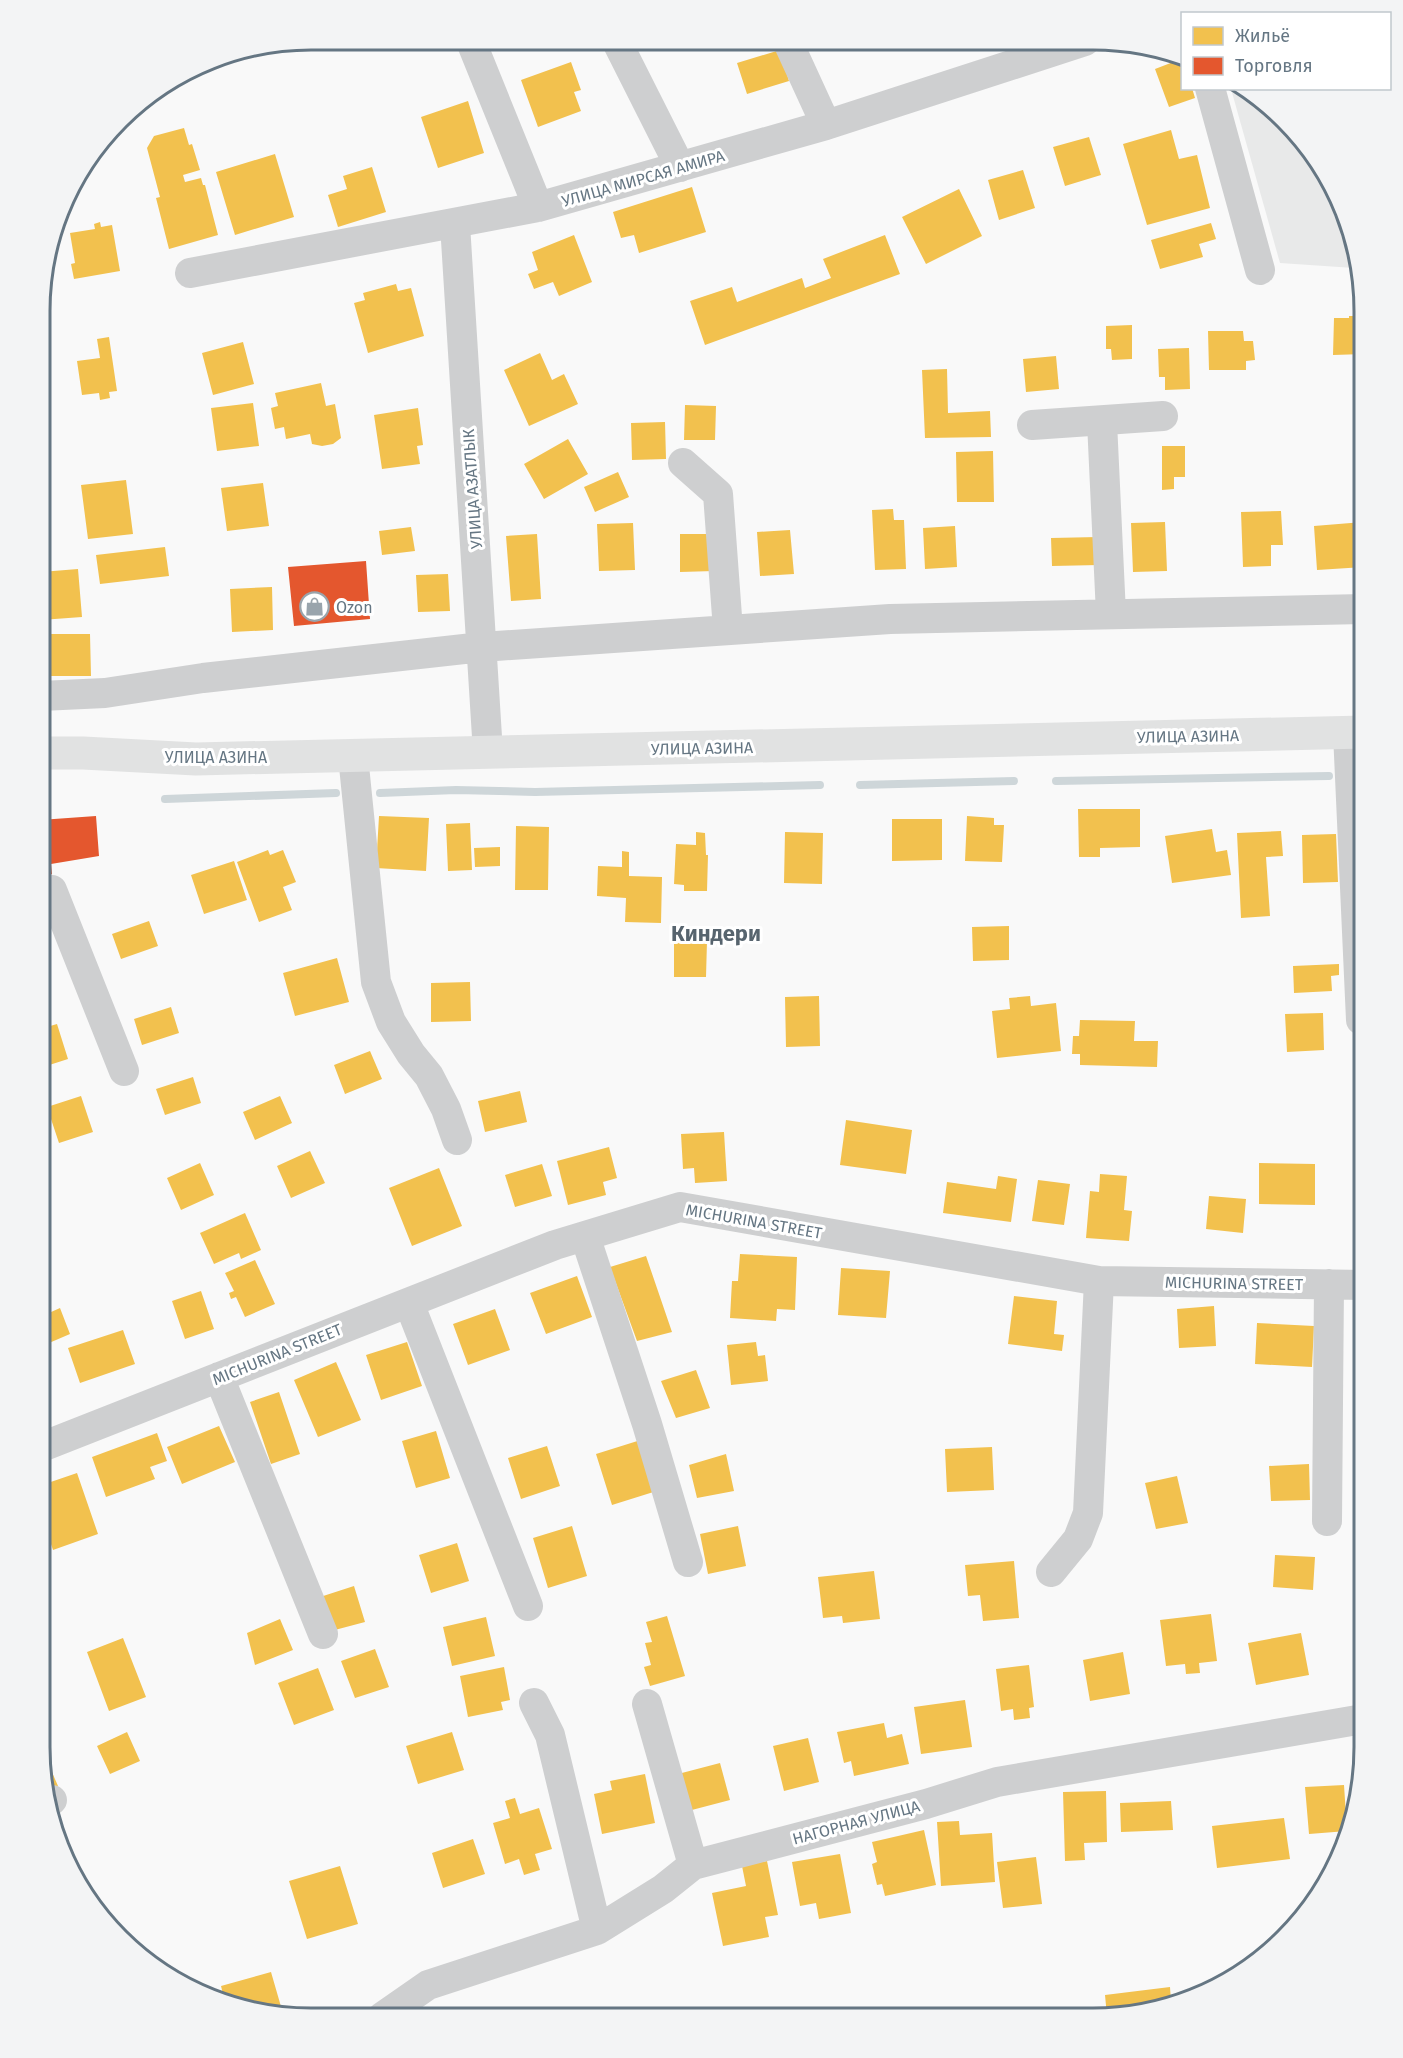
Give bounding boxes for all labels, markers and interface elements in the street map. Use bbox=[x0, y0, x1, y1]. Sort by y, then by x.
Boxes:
legend bbox=[1181, 12, 1391, 90]
text: Жильё bbox=[1235, 25, 1290, 47]
text: Торговля bbox=[1235, 55, 1313, 77]
street label: УЛИЦА МИРСАЯ АМИРА bbox=[559, 146, 728, 211]
street label: УЛИЦА АЗАТЛЫК bbox=[459, 428, 486, 550]
shop icon: Ozon bbox=[299, 591, 331, 623]
place label: Ozon bbox=[336, 598, 373, 617]
street label: УЛИЦА АЗИНА bbox=[1137, 726, 1240, 747]
street label: УЛИЦА АЗИНА bbox=[651, 738, 754, 759]
street label: УЛИЦА АЗИНА bbox=[165, 748, 268, 767]
district label: Киндери bbox=[671, 920, 761, 947]
street label: MICHURINA STREET bbox=[684, 1200, 824, 1243]
street label: MICHURINA STREET bbox=[1165, 1273, 1304, 1294]
street label: MICHURINA STREET bbox=[210, 1320, 345, 1389]
street label: НАГОРНАЯ УЛИЦА bbox=[790, 1796, 923, 1849]

